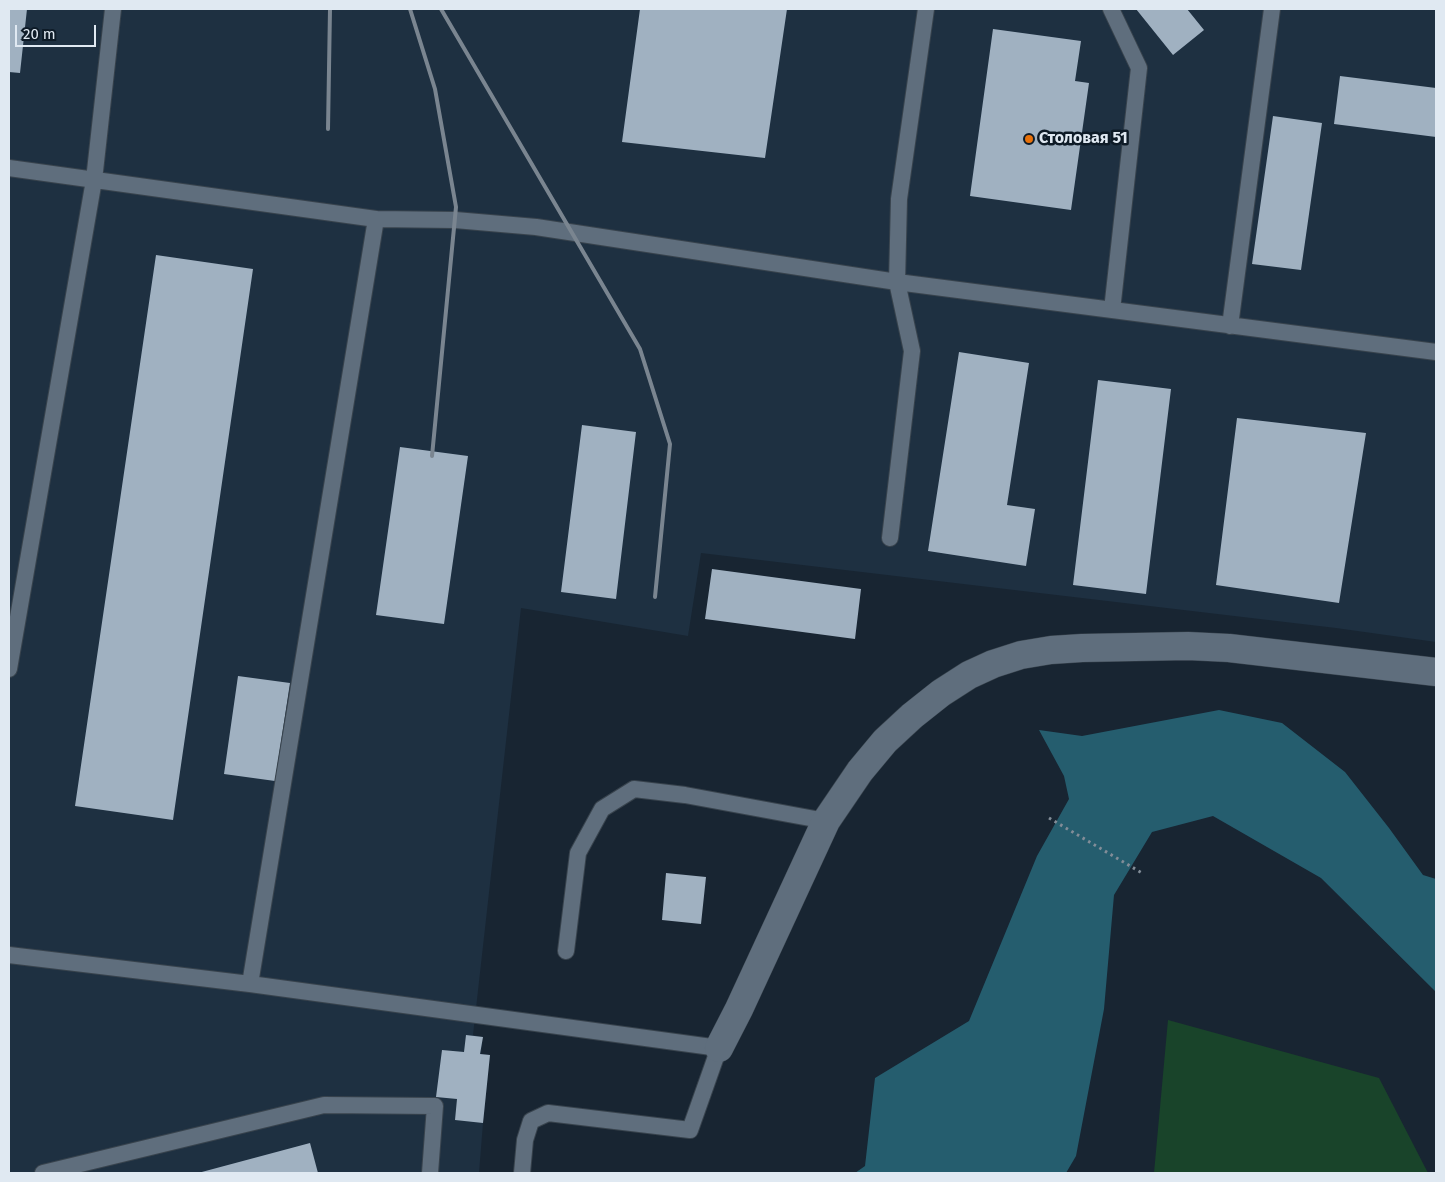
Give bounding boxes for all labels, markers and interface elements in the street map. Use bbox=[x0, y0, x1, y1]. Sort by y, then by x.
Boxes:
scale bar bbox=[18, 15, 99, 47]
text: 20 m bbox=[23, 25, 56, 43]
place label: Столовая 51 bbox=[1039, 129, 1128, 149]
marker: Столовая 51 bbox=[1023, 133, 1035, 145]

